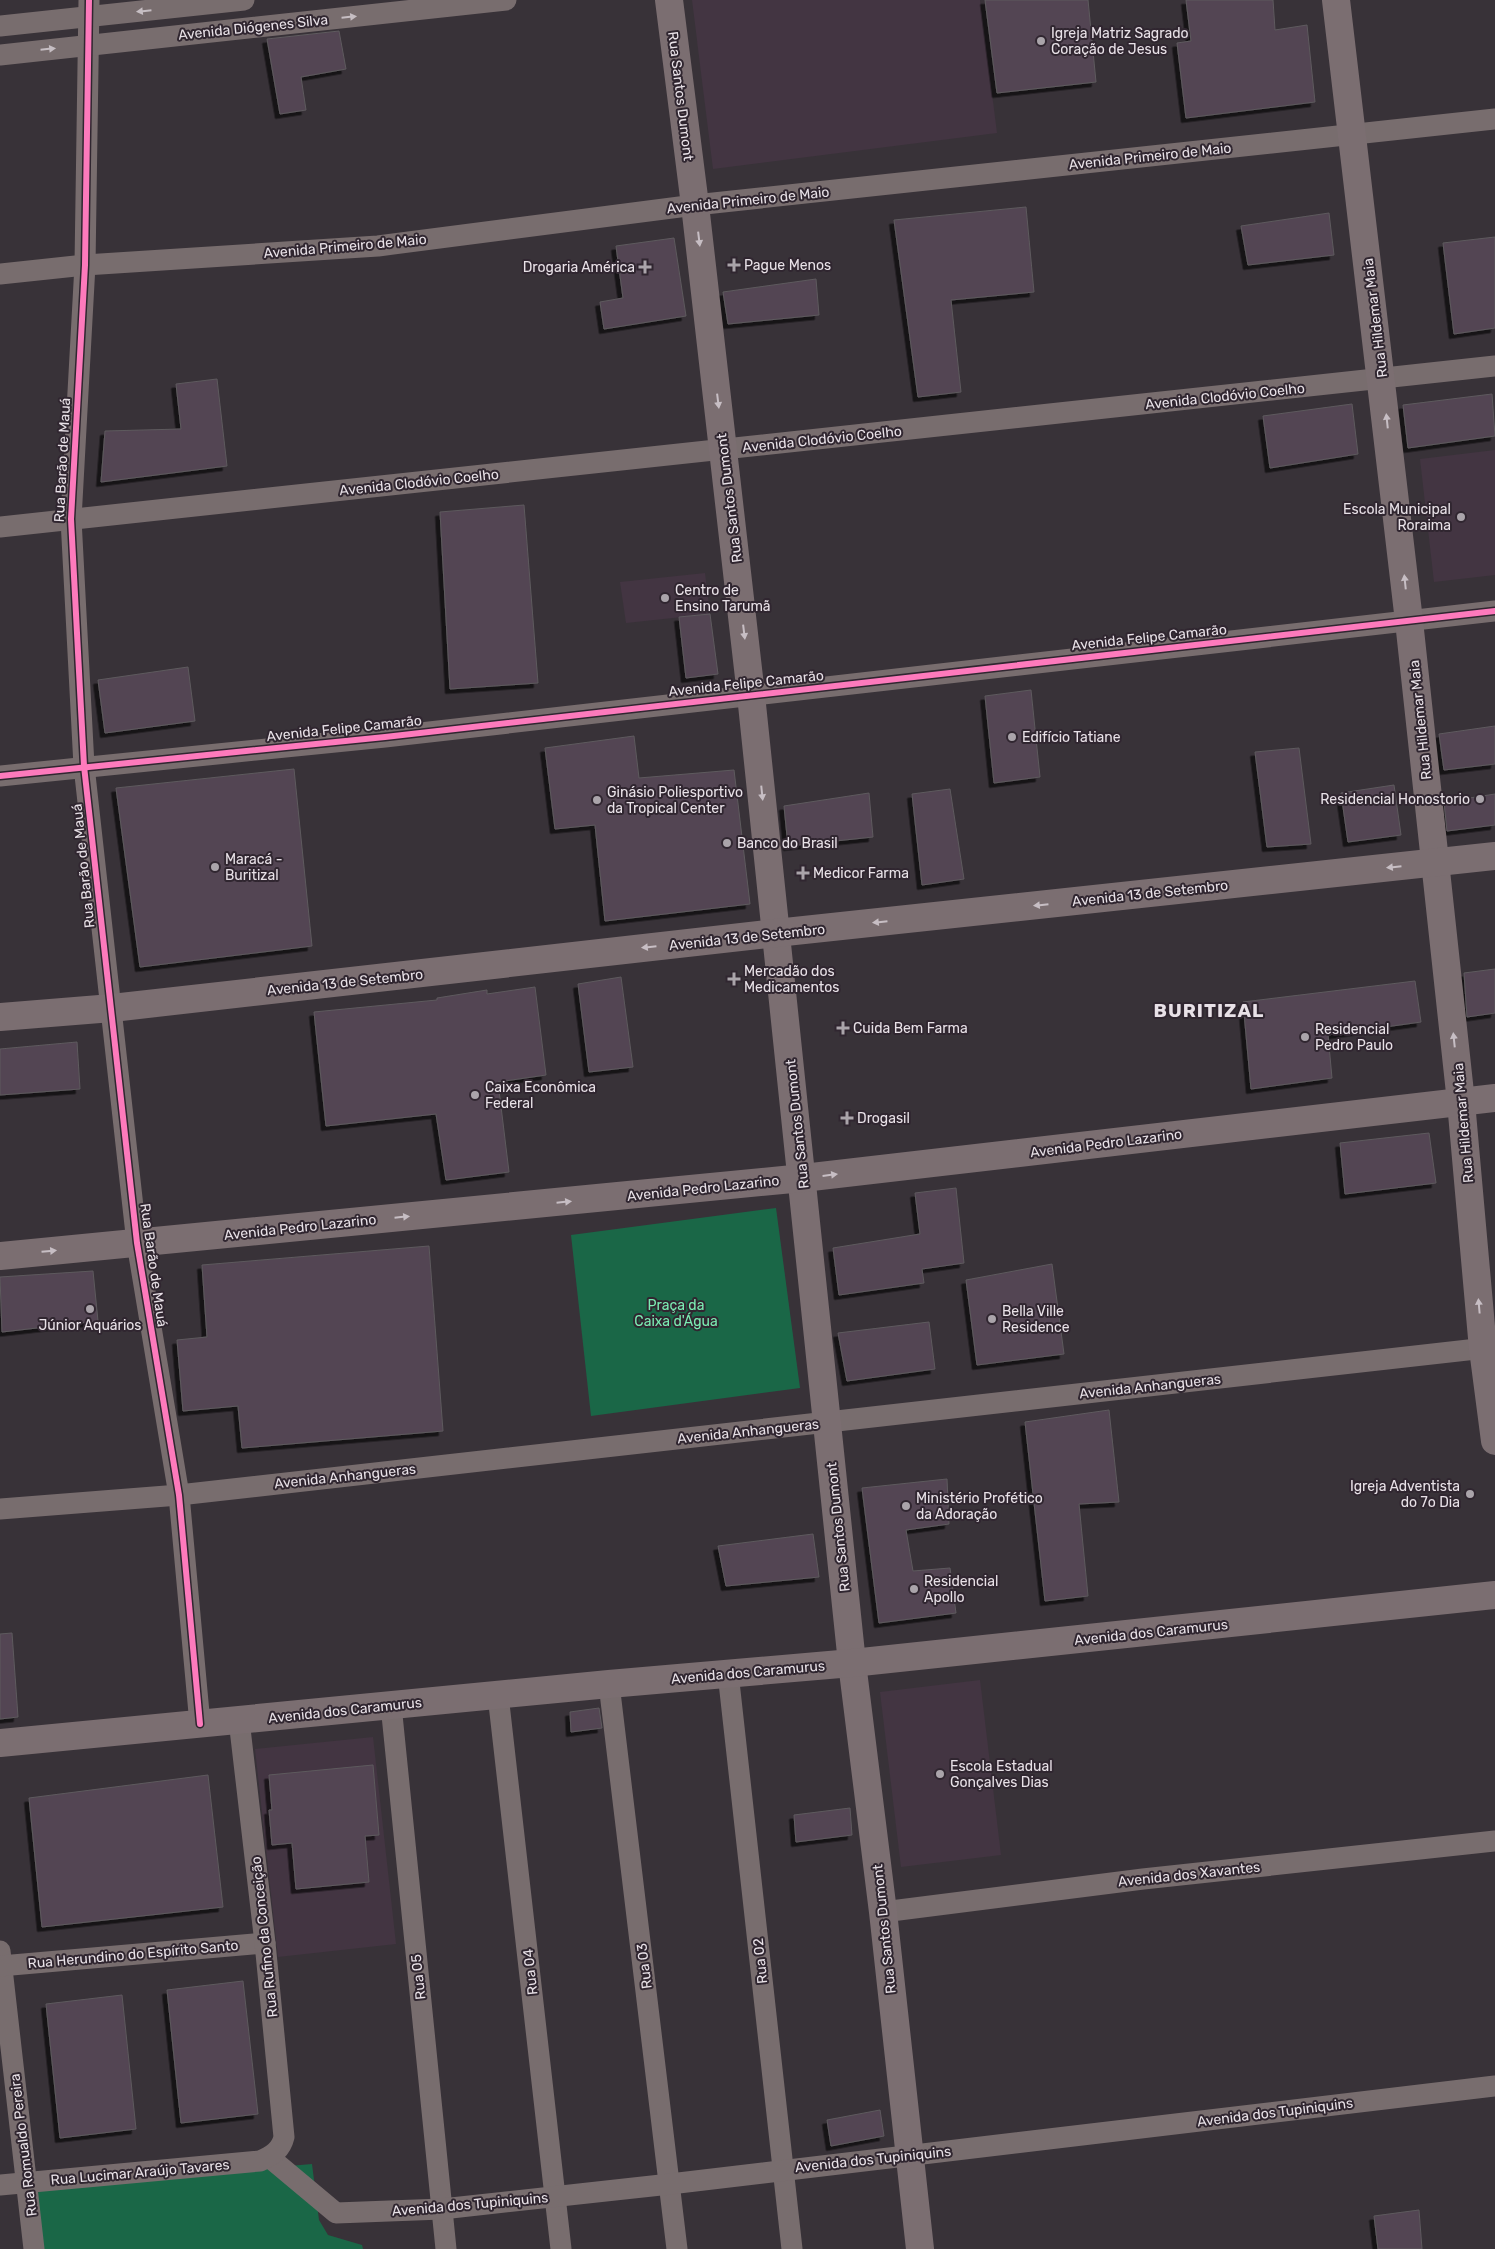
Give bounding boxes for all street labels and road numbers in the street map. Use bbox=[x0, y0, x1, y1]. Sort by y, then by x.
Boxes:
street label: Avenida Diógenes Silva bbox=[177, 11, 329, 44]
street label: Rua Santos Dumont bbox=[664, 30, 697, 162]
street label: Avenida Primeiro de Maio bbox=[1068, 139, 1232, 173]
street label: Avenida Primeiro de Maio bbox=[666, 183, 830, 217]
street label: Avenida Primeiro de Maio bbox=[263, 231, 427, 262]
street label: Rua Hildemar Maia bbox=[1360, 257, 1391, 379]
street label: Avenida Clodóvio Coelho bbox=[1144, 380, 1306, 413]
street label: Rua Barão de Mauá bbox=[51, 397, 74, 523]
street label: Avenida Clodóvio Coelho bbox=[741, 423, 903, 456]
street label: Rua Santos Dumont bbox=[713, 432, 746, 564]
street label: Avenida Clodóvio Coelho bbox=[338, 466, 500, 499]
street label: Avenida Felipe Camarão bbox=[1071, 621, 1228, 654]
street label: Rua Hildemar Maia bbox=[1406, 659, 1435, 781]
street label: Avenida Felipe Camarão bbox=[668, 667, 825, 700]
street label: Avenida Felipe Camarão bbox=[266, 712, 423, 745]
street label: Rua Barão de Mauá bbox=[69, 803, 98, 929]
street label: Avenida 13 de Setembro bbox=[1071, 877, 1229, 910]
street label: Avenida 13 de Setembro bbox=[668, 921, 826, 954]
street label: Avenida 13 de Setembro bbox=[266, 966, 424, 999]
street label: Rua Santos Dumont bbox=[782, 1058, 813, 1190]
street label: Rua Hildemar Maia bbox=[1450, 1062, 1477, 1184]
street label: Avenida Pedro Lazarino bbox=[1029, 1126, 1183, 1161]
street label: Avenida Pedro Lazarino bbox=[626, 1172, 780, 1205]
street label: Rua Barão de Mauá bbox=[136, 1202, 171, 1328]
street label: Avenida Pedro Lazarino bbox=[223, 1211, 377, 1244]
street label: Avenida Anhangueras bbox=[1078, 1371, 1222, 1402]
street label: Avenida Anhangueras bbox=[676, 1416, 820, 1447]
street label: Avenida Anhangueras bbox=[273, 1461, 417, 1492]
street label: Rua Santos Dumont bbox=[823, 1461, 854, 1593]
street label: Avenida dos Caramurus bbox=[1073, 1616, 1229, 1649]
street label: Avenida dos Caramurus bbox=[670, 1657, 826, 1688]
street label: Avenida dos Caramurus bbox=[267, 1694, 423, 1727]
street label: Rua Rufino da Conceição bbox=[248, 1856, 281, 2018]
street label: Avenida dos Xavantes bbox=[1117, 1859, 1261, 1890]
street label: Rua Santos Dumont bbox=[869, 1863, 900, 1995]
street label: Rua Herundino do Espírito Santo bbox=[27, 1937, 239, 1972]
street label: Rua 02 bbox=[750, 1937, 771, 1985]
street label: Rua 03 bbox=[633, 1942, 656, 1990]
street label: Rua 04 bbox=[520, 1948, 541, 1996]
street label: Rua 05 bbox=[408, 1953, 429, 2001]
street label: Rua Romualdo Pereira bbox=[6, 2073, 41, 2217]
street label: Avenida dos Tupiniquins bbox=[1196, 2094, 1354, 2131]
street label: Avenida dos Tupiniquins bbox=[794, 2143, 952, 2176]
street label: Rua Lucimar Araújo Tavares bbox=[50, 2156, 230, 2189]
street label: Avenida dos Tupiniquins bbox=[391, 2189, 549, 2220]

